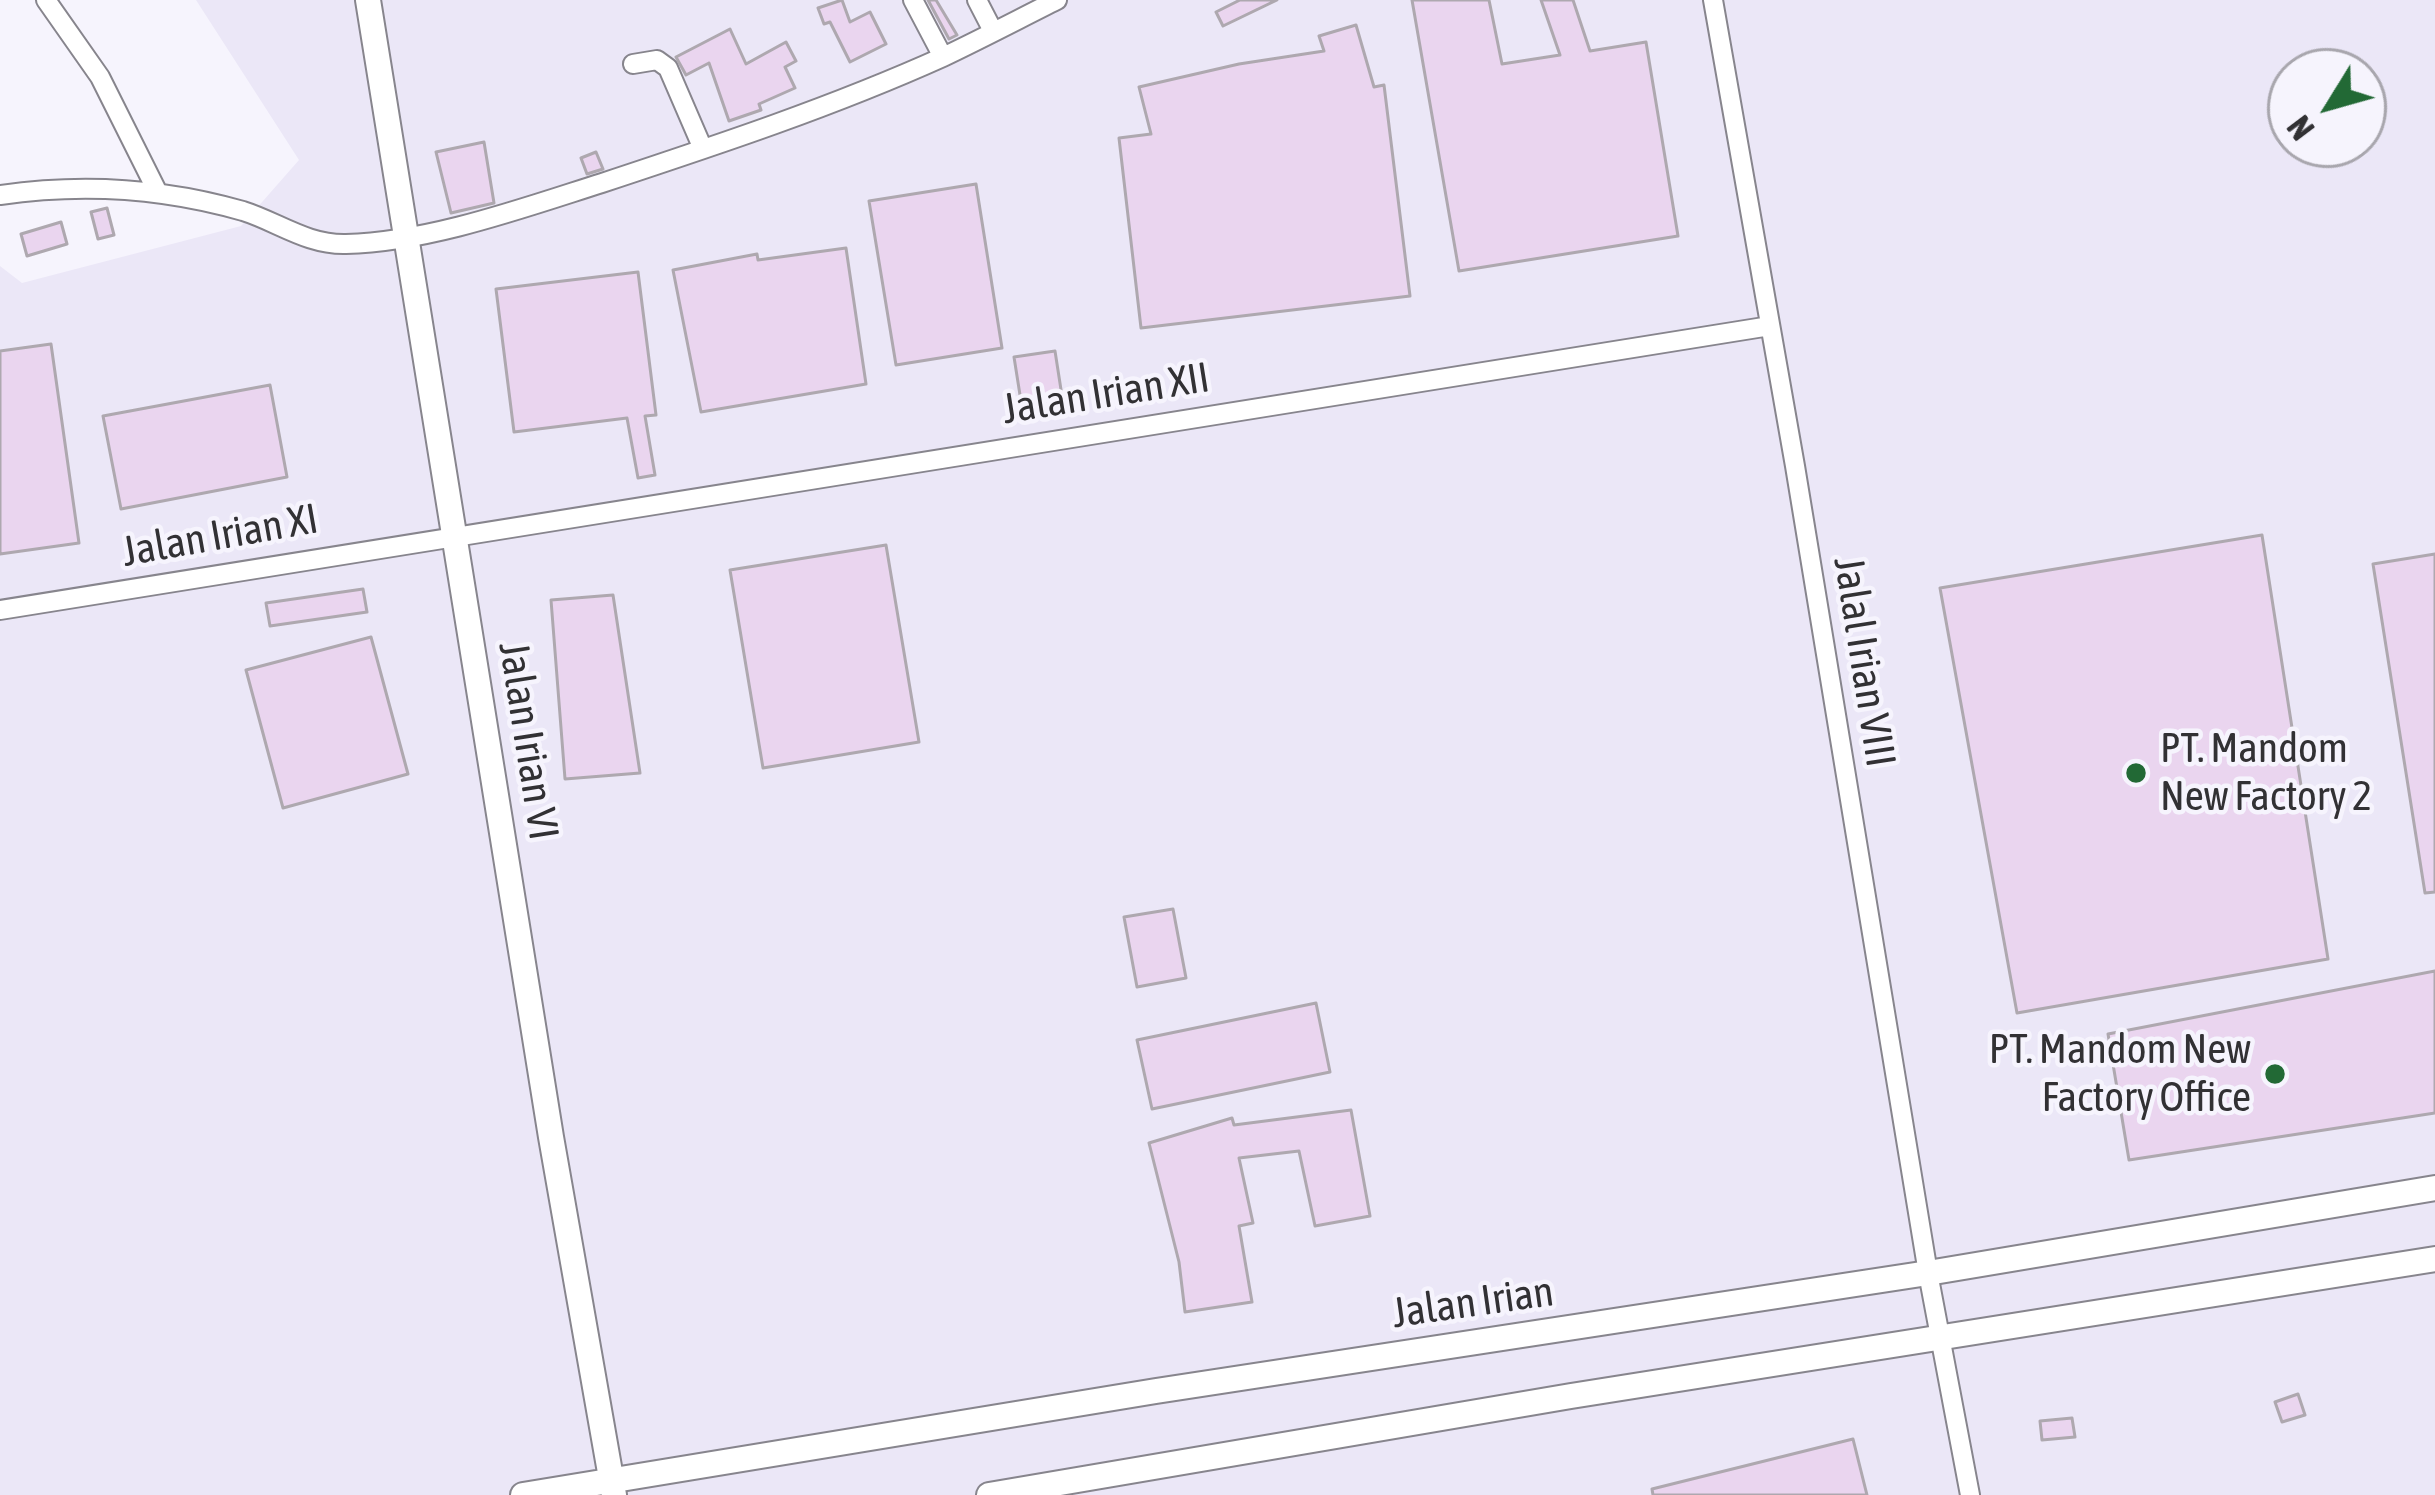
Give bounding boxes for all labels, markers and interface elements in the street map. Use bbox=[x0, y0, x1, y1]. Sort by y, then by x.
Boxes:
north arrow bbox=[2267, 48, 2387, 168]
text: N bbox=[2280, 109, 2322, 147]
street label: Jalan Irian XII bbox=[999, 353, 1213, 435]
street label: Jalan Irian XI bbox=[118, 494, 322, 578]
street label: Jalal Irian VIII bbox=[1823, 554, 1905, 770]
street label: Jalan Irian VI bbox=[488, 639, 568, 843]
place label: PT. Mandom New Factory 2 bbox=[2160, 724, 2372, 822]
marker: PT. Mandom New Factory 2 bbox=[2123, 760, 2149, 786]
place label: PT. Mandom New Factory Office bbox=[1989, 1025, 2251, 1124]
marker: PT. Mandom New Factory Office bbox=[2262, 1061, 2288, 1087]
street label: Jalan Irian bbox=[1389, 1267, 1557, 1339]

